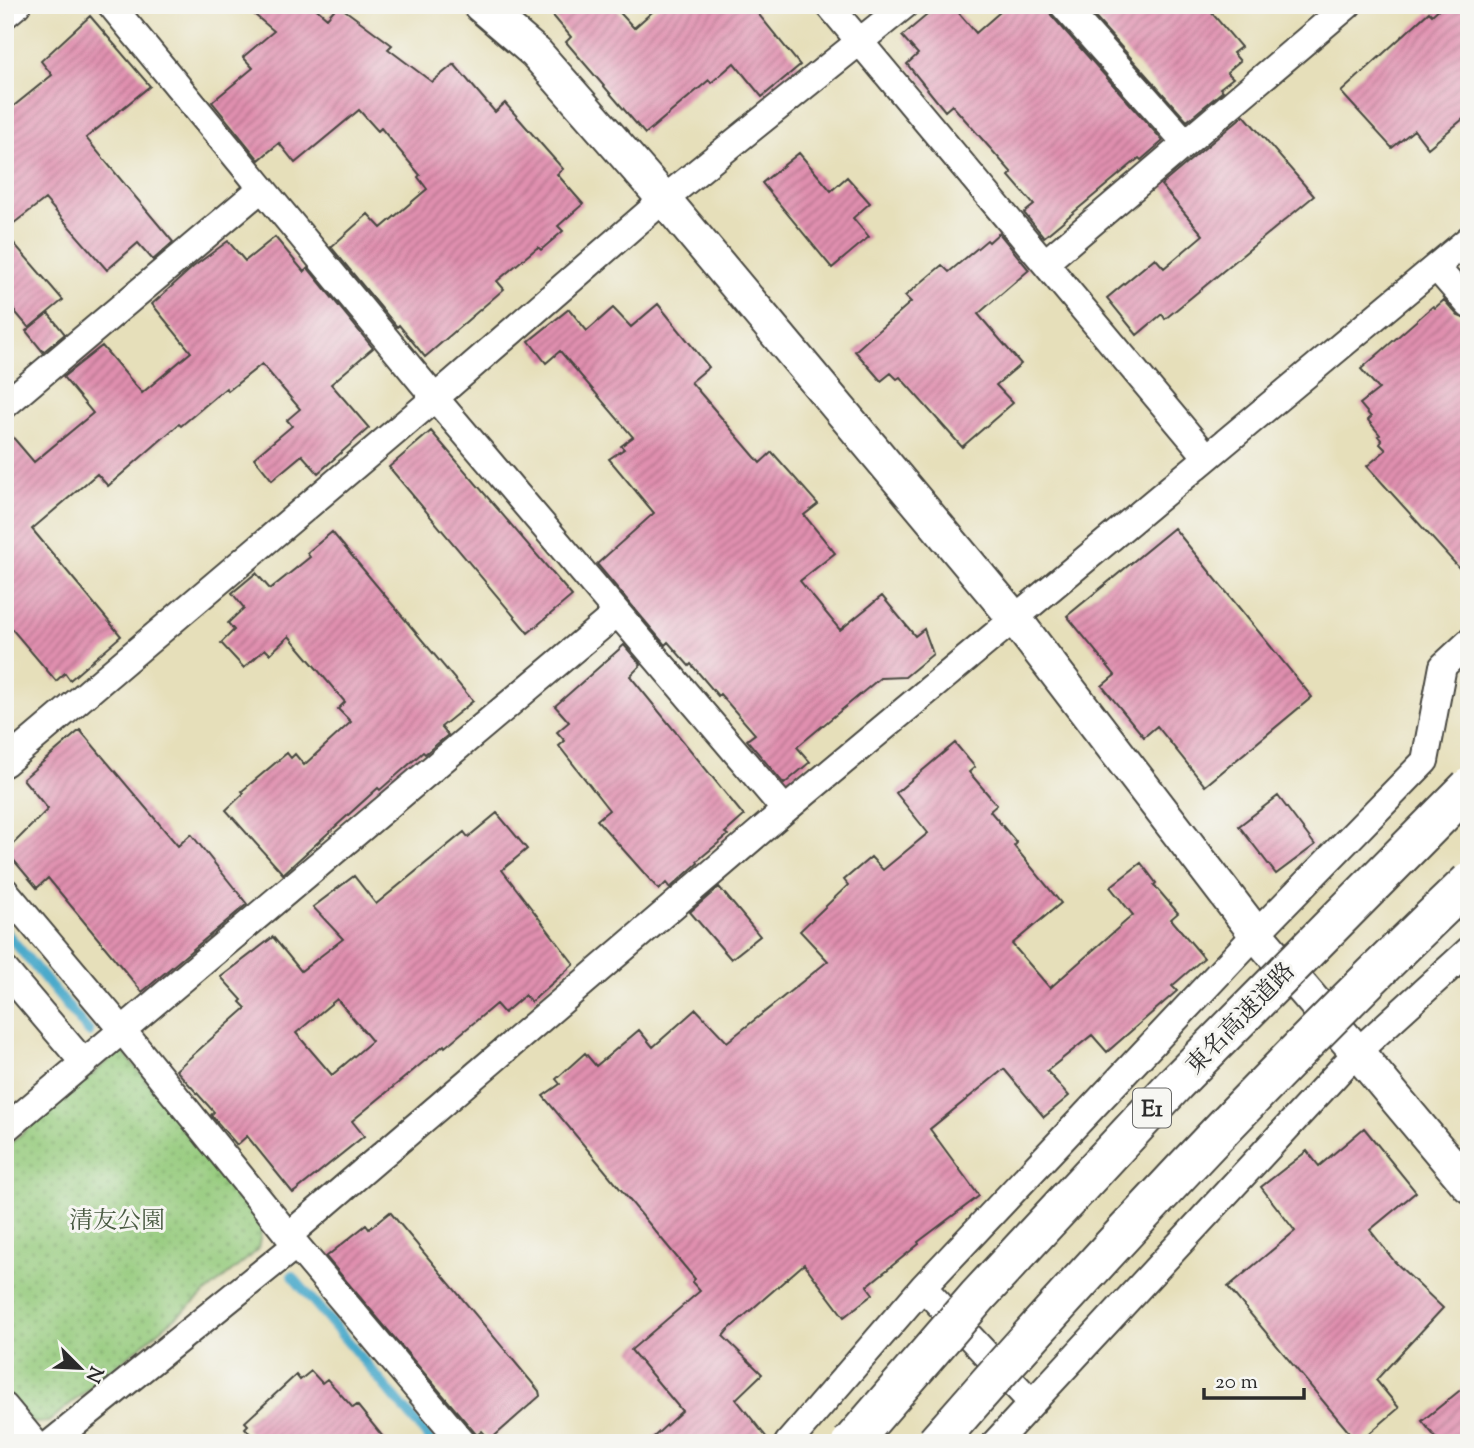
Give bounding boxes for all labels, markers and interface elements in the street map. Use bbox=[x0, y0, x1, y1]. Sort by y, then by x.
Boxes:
street label: 東名高速道路 bbox=[1179, 956, 1304, 1083]
road number: E1 bbox=[1133, 1088, 1171, 1128]
park label: 清友公園 bbox=[69, 1205, 165, 1239]
north arrow bbox=[46, 1332, 116, 1402]
scale bar bbox=[1204, 1357, 1304, 1401]
text: N bbox=[78, 1361, 109, 1386]
text: 20 m bbox=[1215, 1368, 1258, 1398]

